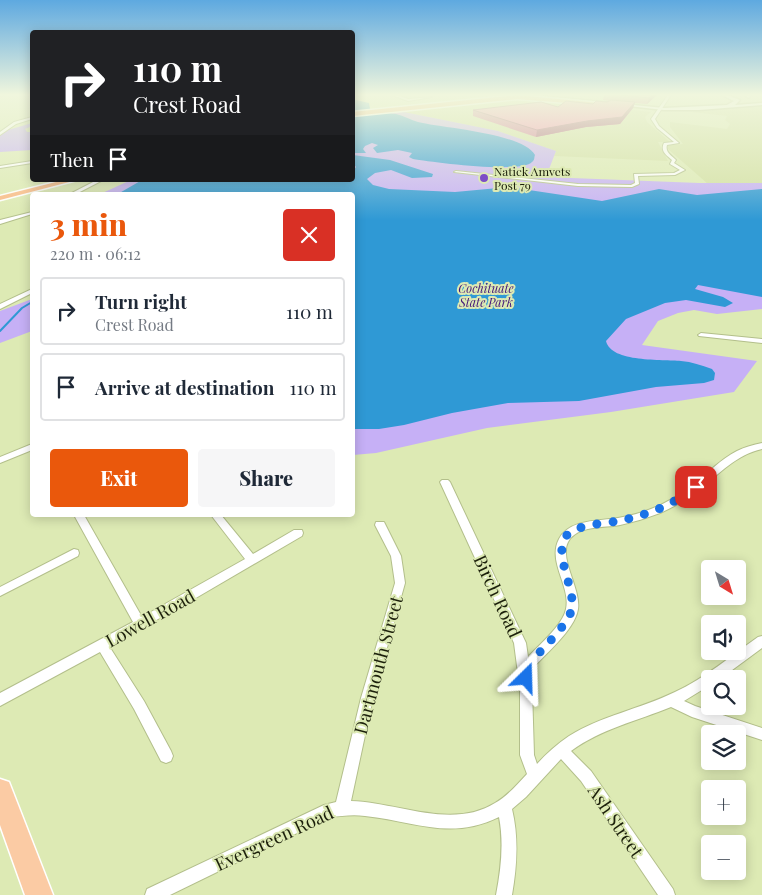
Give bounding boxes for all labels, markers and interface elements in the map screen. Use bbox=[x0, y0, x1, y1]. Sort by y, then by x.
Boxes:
text: 110 m bbox=[133, 44, 222, 91]
icon: right bbox=[50, 50, 115, 115]
text: Crest Road bbox=[133, 89, 241, 119]
icon: arrive bbox=[104, 145, 132, 173]
text: Then bbox=[50, 146, 94, 172]
place label: Natick Amvets Post 79 bbox=[494, 163, 570, 193]
marker: Natick Amvets Post 79 bbox=[478, 172, 490, 184]
text: 3 min bbox=[50, 204, 127, 244]
button: close bbox=[283, 209, 335, 261]
text: 220 m · 06:12 bbox=[50, 243, 141, 264]
park label: Cochituate State Park bbox=[458, 280, 514, 310]
text: Turn right bbox=[95, 288, 187, 314]
icon: right bbox=[52, 297, 80, 325]
text: 110 m bbox=[286, 298, 333, 324]
text: Crest Road bbox=[95, 314, 174, 335]
icon: arrive bbox=[52, 373, 80, 401]
text: Arrive at destination bbox=[95, 374, 275, 400]
text: 110 m bbox=[290, 374, 337, 400]
button: Exit bbox=[50, 449, 188, 507]
button: Share bbox=[198, 449, 335, 507]
pin bbox=[675, 466, 717, 508]
icon: arrive bbox=[682, 473, 710, 501]
street label: Birch Road bbox=[468, 551, 528, 642]
north arrow bbox=[701, 560, 746, 605]
map controls bbox=[701, 560, 746, 880]
street label: Lowell Road bbox=[101, 583, 200, 652]
street label: Dartmouth Street bbox=[348, 593, 408, 737]
button: sound bbox=[701, 615, 746, 660]
position arrow bbox=[499, 651, 551, 703]
button: search bbox=[701, 670, 746, 715]
button: layers bbox=[701, 725, 746, 770]
street label: Ash Street bbox=[582, 779, 649, 863]
button: + bbox=[701, 780, 746, 825]
street label: Evergreen Road bbox=[211, 800, 338, 876]
button: − bbox=[701, 835, 746, 880]

